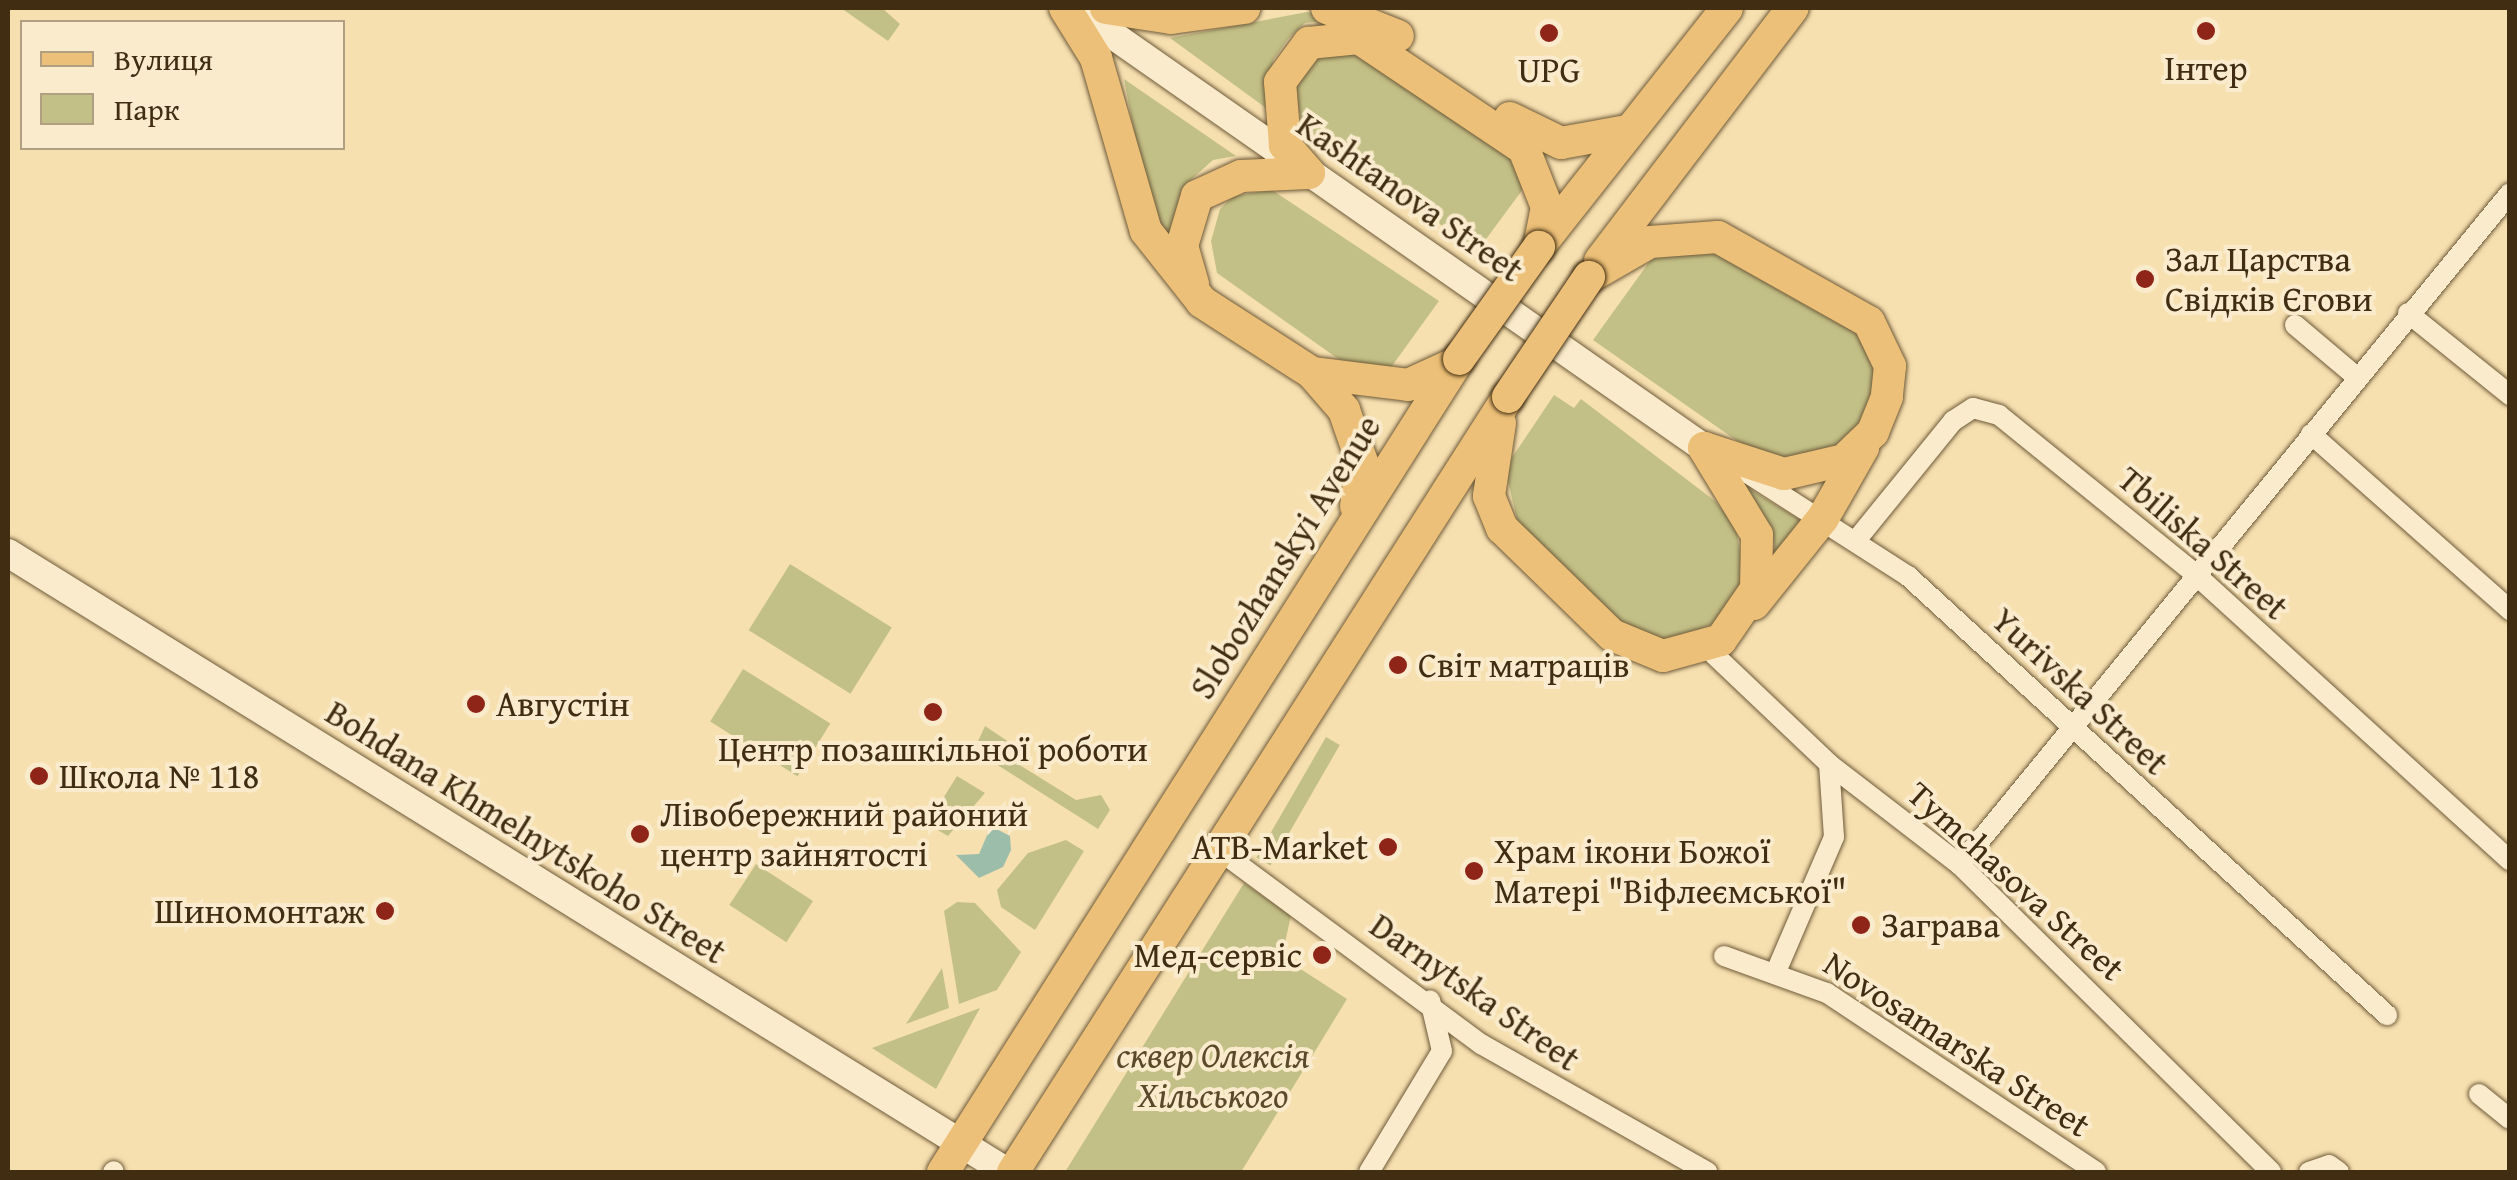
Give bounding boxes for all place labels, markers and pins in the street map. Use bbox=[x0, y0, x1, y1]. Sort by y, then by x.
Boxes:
marker: Інтер bbox=[2195, 20, 2217, 42]
marker: UPG bbox=[1538, 22, 1560, 44]
place label: Інтер bbox=[2164, 47, 2248, 89]
place label: UPG bbox=[1518, 49, 1580, 91]
place label: Зал Царства Свідків Єгови bbox=[2165, 238, 2373, 320]
marker: Зал Царства Свідків Єгови bbox=[2134, 268, 2156, 290]
place label: Світ матраців bbox=[1418, 644, 1629, 686]
marker: Світ матраців bbox=[1387, 654, 1409, 676]
place label: Августін bbox=[496, 683, 629, 725]
marker: Августін bbox=[465, 693, 487, 715]
marker: Центр позашкільної роботи bbox=[922, 701, 944, 723]
place label: Центр позашкільної роботи bbox=[718, 728, 1148, 770]
place label: Школа № 118 bbox=[59, 755, 259, 797]
marker: Школа № 118 bbox=[28, 765, 50, 787]
place label: Лівобережний районий центр зайнятості bbox=[660, 793, 1028, 875]
marker: Лівобережний районий центр зайнятості bbox=[629, 823, 651, 845]
place label: ATB-Market bbox=[1191, 826, 1368, 868]
place label: Храм ікони Божої Матері "Віфлеємської" bbox=[1494, 830, 1847, 912]
marker: ATB-Market bbox=[1377, 836, 1399, 858]
marker: Храм ікони Божої Матері "Віфлеємської" bbox=[1463, 860, 1485, 882]
place label: Шиномонтаж bbox=[154, 890, 365, 932]
marker: Шиномонтаж bbox=[374, 900, 396, 922]
place label: Заграва bbox=[1881, 904, 2000, 946]
marker: Заграва bbox=[1850, 914, 1872, 936]
place label: Мед-сервіс bbox=[1134, 934, 1302, 976]
marker: Мед-сервіс bbox=[1311, 944, 1333, 966]

